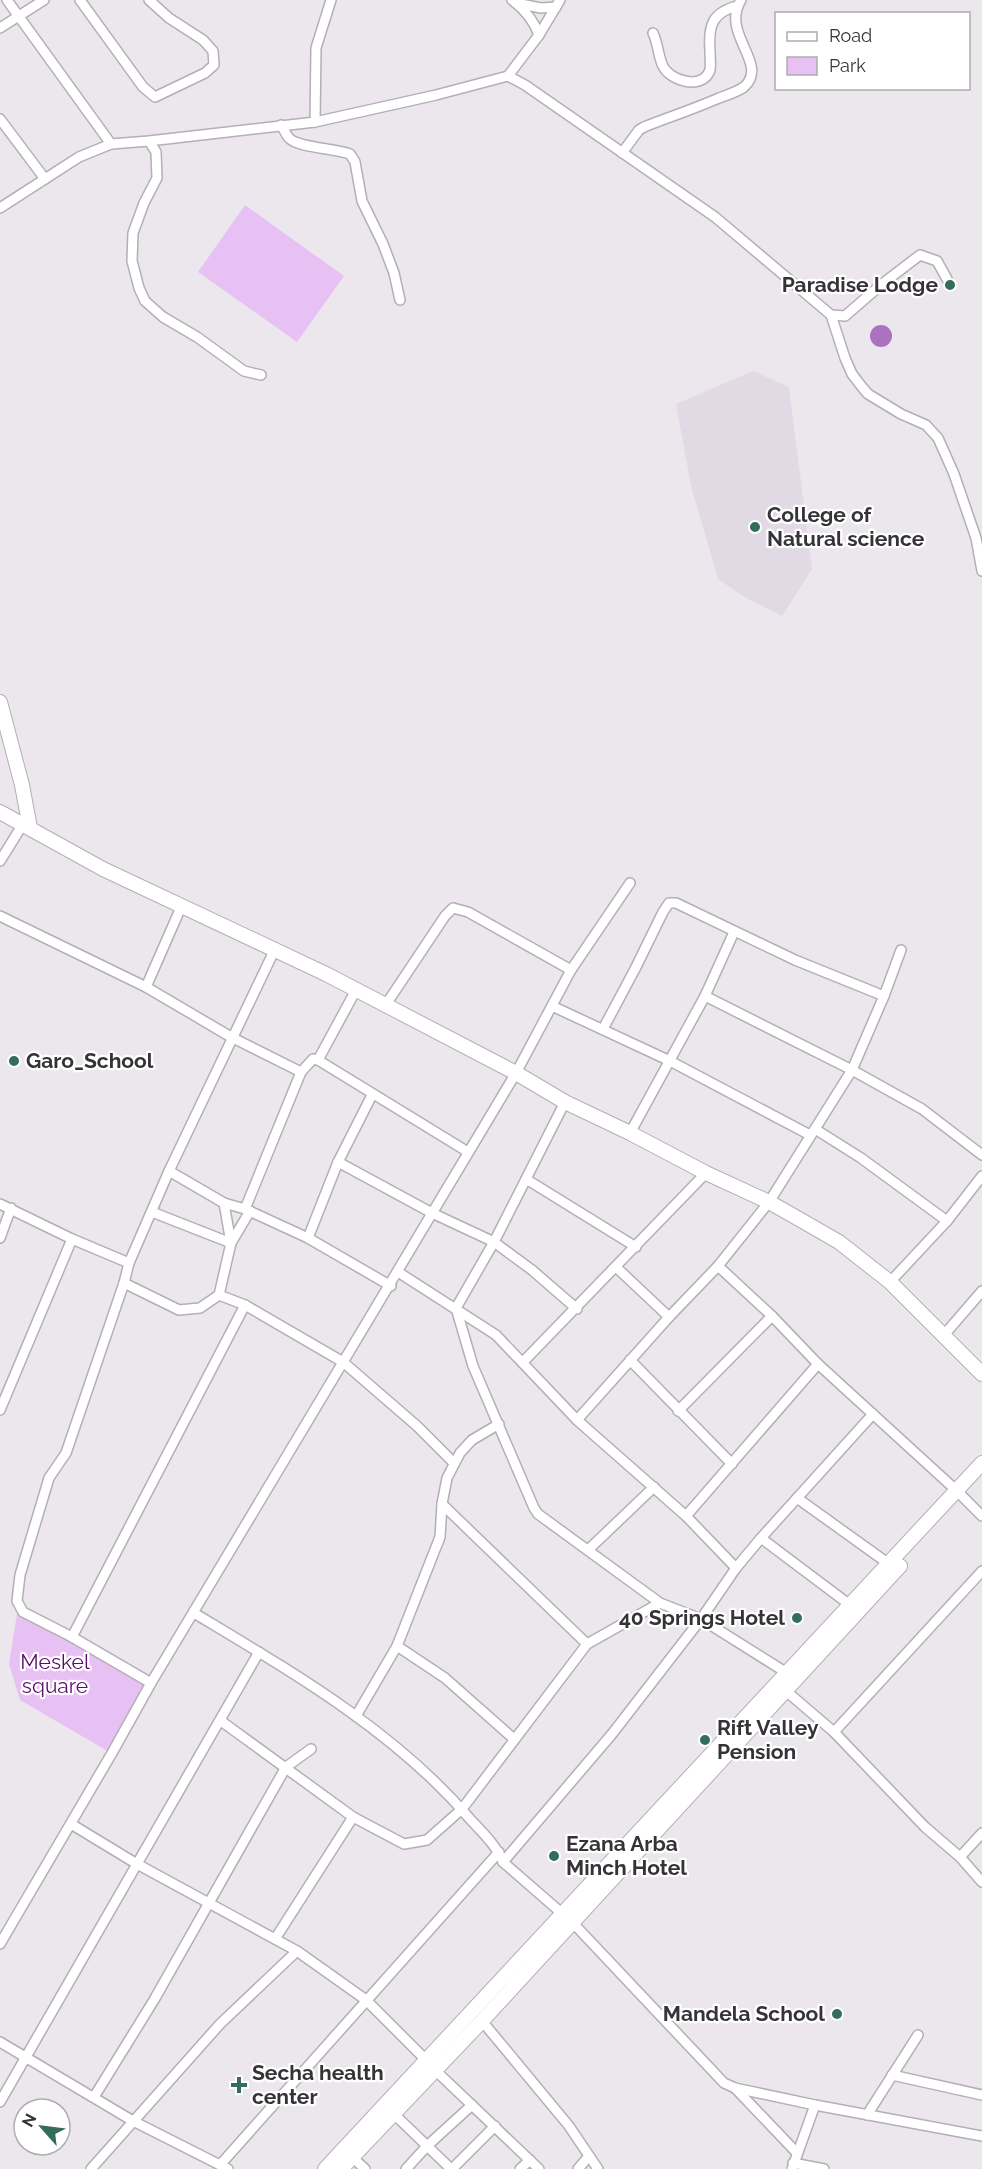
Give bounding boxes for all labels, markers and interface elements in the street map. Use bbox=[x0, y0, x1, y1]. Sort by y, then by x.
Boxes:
legend bbox=[775, 12, 970, 90]
text: Road bbox=[829, 25, 872, 46]
text: Park bbox=[829, 55, 866, 76]
place label: Paradise Lodge bbox=[782, 272, 938, 297]
marker: Paradise Lodge bbox=[943, 278, 957, 292]
place label: College of Natural science bbox=[767, 502, 925, 551]
marker: College of Natural science bbox=[748, 520, 762, 534]
place label: Garo_School bbox=[26, 1048, 154, 1073]
marker: Garo_School bbox=[7, 1054, 21, 1068]
place label: 40 Springs Hotel bbox=[619, 1605, 785, 1630]
marker: 40 Springs Hotel bbox=[790, 1611, 804, 1625]
park label: Meskel square bbox=[20, 1649, 90, 1698]
place label: Rift Valley Pension bbox=[717, 1715, 819, 1764]
marker: Rift Valley Pension bbox=[698, 1733, 712, 1747]
place label: Ezana Arba Minch Hotel bbox=[566, 1831, 687, 1880]
marker: Ezana Arba Minch Hotel bbox=[547, 1849, 561, 1863]
place label: Mandela School bbox=[663, 2001, 825, 2026]
marker: Mandela School bbox=[830, 2007, 844, 2021]
place label: Secha health center bbox=[252, 2060, 384, 2109]
marker: Secha health center bbox=[230, 2076, 248, 2094]
north arrow bbox=[12, 2097, 72, 2157]
text: N bbox=[18, 2110, 40, 2130]

